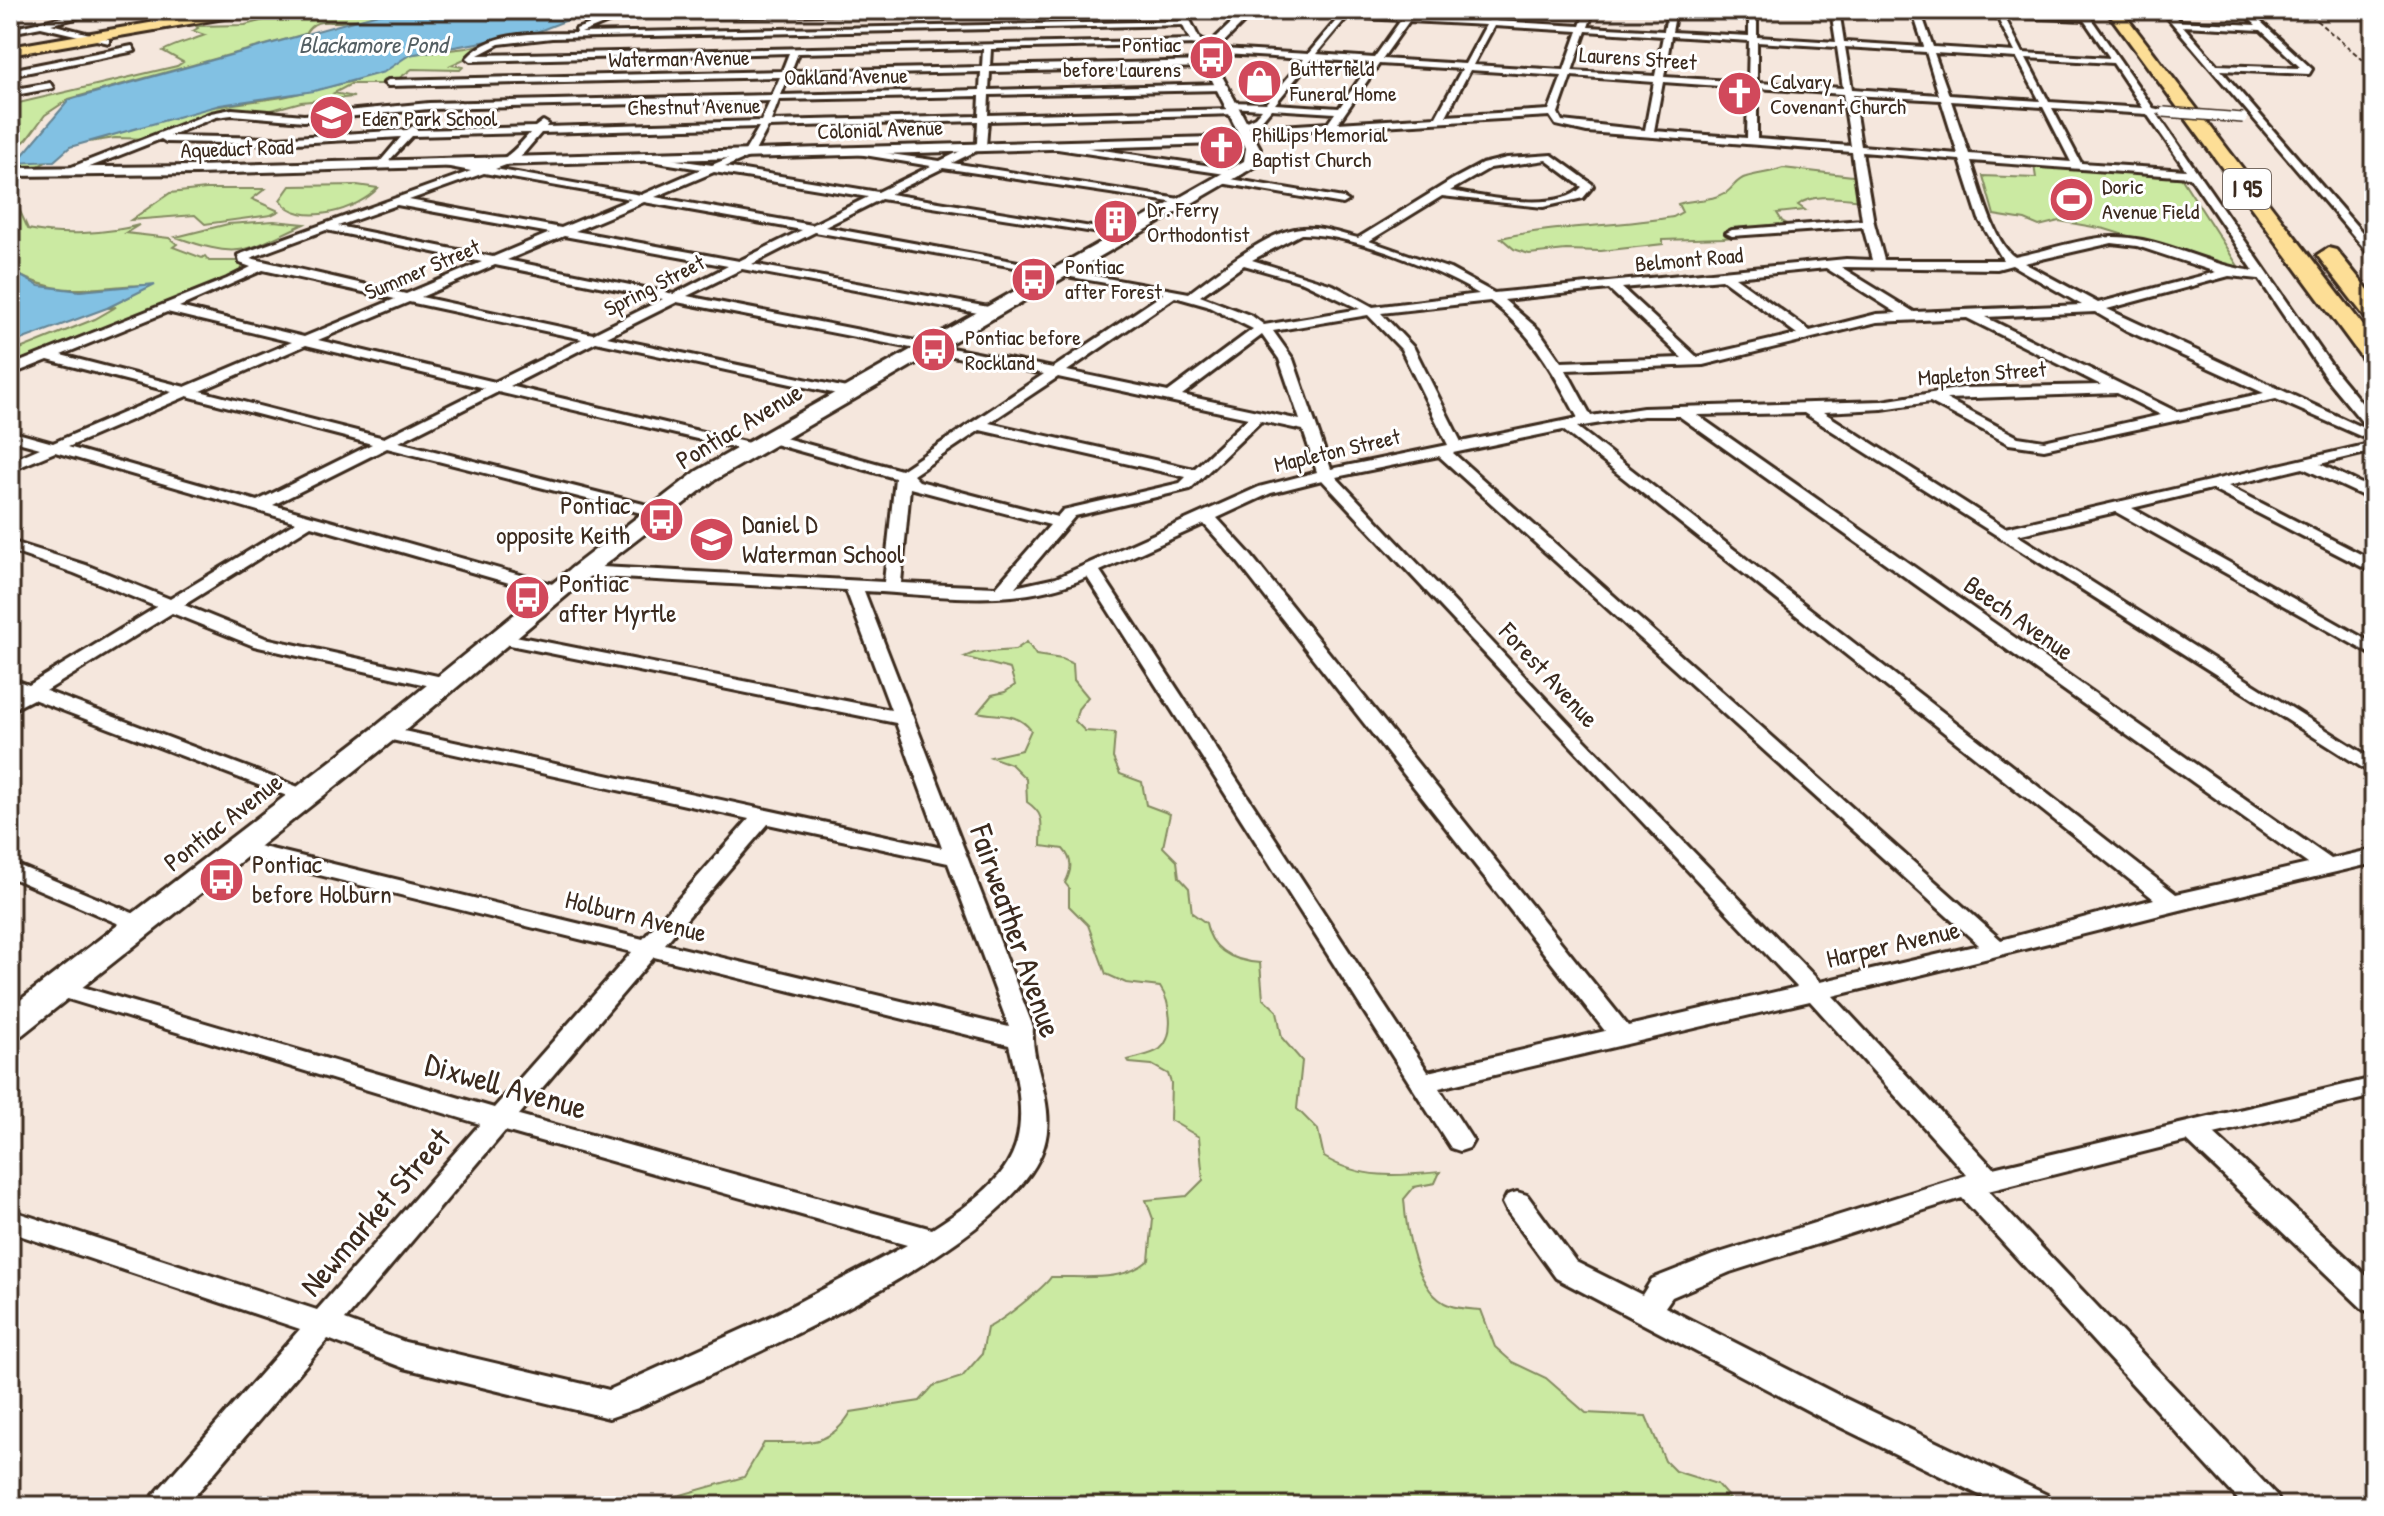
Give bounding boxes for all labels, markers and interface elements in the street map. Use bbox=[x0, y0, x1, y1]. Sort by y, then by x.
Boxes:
water label: Blackamore Pond bbox=[299, 28, 451, 60]
place label: Pontiac before Laurens bbox=[1063, 29, 1181, 84]
bus stop icon: Pontiac before Laurens bbox=[1188, 33, 1236, 81]
street label: Laurens Street bbox=[1578, 39, 1698, 77]
street label: Waterman Avenue bbox=[608, 42, 750, 74]
place label: Butterfield Funeral Home bbox=[1289, 53, 1397, 108]
shop icon: Butterfield Funeral Home bbox=[1235, 57, 1283, 105]
street label: Oakland Avenue bbox=[784, 60, 908, 92]
place label: Calvary Covenant Church bbox=[1770, 66, 1906, 121]
church icon: Calvary Covenant Church bbox=[1715, 70, 1763, 118]
street label: Chestnut Avenue bbox=[627, 90, 761, 122]
school or university icon: Eden Park School bbox=[307, 94, 355, 142]
place label: Eden Park School bbox=[362, 103, 498, 133]
street label: Colonial Avenue bbox=[817, 112, 944, 146]
place label: Phillips Memorial Baptist Church bbox=[1252, 119, 1388, 174]
church icon: Phillips Memorial Baptist Church bbox=[1197, 123, 1245, 171]
street label: Aqueduct Road bbox=[180, 131, 294, 165]
road number: I 95 bbox=[2223, 169, 2271, 209]
place label: Doric Avenue Field bbox=[2102, 171, 2200, 226]
sports icon: Doric Avenue Field bbox=[2047, 175, 2095, 223]
place label: Dr. Ferry Orthodontist bbox=[1147, 194, 1250, 249]
building icon: Dr. Ferry Orthodontist bbox=[1092, 198, 1140, 246]
street label: Summer Street bbox=[360, 231, 485, 307]
street label: Belmont Road bbox=[1634, 239, 1745, 279]
street label: Spring Street bbox=[599, 247, 710, 323]
place label: Pontiac after Forest bbox=[1065, 251, 1162, 306]
bus stop icon: Pontiac after Forest bbox=[1010, 255, 1058, 303]
place label: Pontiac before Rockland bbox=[965, 322, 1081, 377]
bus stop icon: Pontiac before Rockland bbox=[910, 326, 958, 374]
street label: Mapleton Street bbox=[1917, 354, 2048, 392]
street label: Pontiac Avenue bbox=[669, 374, 808, 477]
street label: Mapleton Street bbox=[1271, 421, 1403, 479]
place label: Pontiac opposite Keith bbox=[496, 487, 630, 552]
bus stop icon: Pontiac opposite Keith bbox=[637, 496, 685, 544]
place label: Daniel D Waterman School bbox=[742, 506, 904, 571]
school or university icon: Daniel D Waterman School bbox=[687, 515, 735, 563]
place label: Pontiac after Myrtle bbox=[559, 565, 677, 630]
street label: Beech Avenue bbox=[1957, 567, 2081, 668]
bus stop icon: Pontiac after Myrtle bbox=[504, 574, 552, 622]
street label: Forest Avenue bbox=[1491, 614, 1607, 735]
street label: Pontiac Avenue bbox=[156, 764, 289, 879]
street label: Fairweather Avenue bbox=[960, 818, 1073, 1043]
place label: Pontiac before Holburn bbox=[252, 846, 392, 911]
bus stop icon: Pontiac before Holburn bbox=[197, 855, 245, 903]
street label: Holburn Avenue bbox=[562, 881, 710, 950]
street label: Harper Avenue bbox=[1823, 911, 1963, 976]
street label: Dixwell Avenue bbox=[420, 1042, 592, 1129]
street label: Newmarket Street bbox=[289, 1118, 460, 1305]

